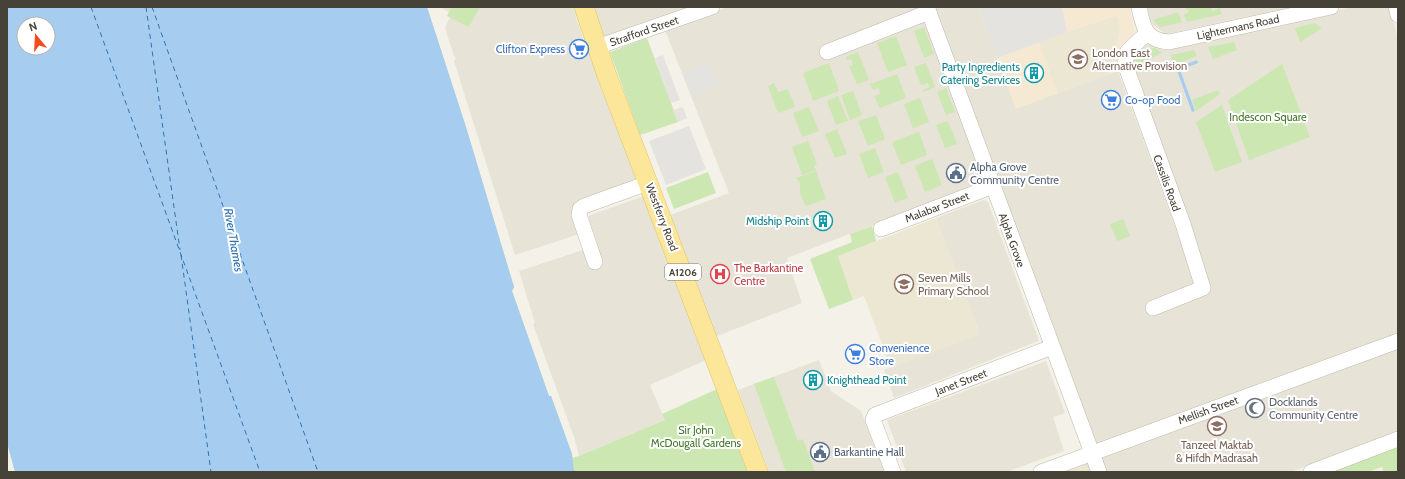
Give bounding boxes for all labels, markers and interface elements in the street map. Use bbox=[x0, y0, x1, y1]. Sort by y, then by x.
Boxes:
street label: Lightermans Road bbox=[1195, 11, 1281, 43]
street label: Strafford Street bbox=[608, 13, 681, 49]
north arrow bbox=[16, 16, 56, 56]
text: N bbox=[27, 19, 39, 34]
supermarket icon: Clifton Express bbox=[568, 38, 590, 60]
place label: Clifton Express bbox=[496, 42, 565, 56]
place label: London East Alternative Provision bbox=[1092, 46, 1187, 73]
school or university icon: London East Alternative Provision bbox=[1067, 48, 1089, 70]
place label: Party Ingredients Catering Services bbox=[940, 60, 1020, 87]
building icon: Party Ingredients Catering Services bbox=[1023, 62, 1045, 84]
supermarket icon: Co-op Food bbox=[1100, 89, 1122, 111]
place label: Co-op Food bbox=[1125, 93, 1180, 107]
park label: Indescon Square bbox=[1229, 110, 1307, 124]
street label: Cassilis Road bbox=[1150, 153, 1184, 213]
place label: Alpha Grove Community Centre bbox=[970, 160, 1059, 187]
public building icon: Alpha Grove Community Centre bbox=[945, 162, 967, 184]
street label: Westferry Road bbox=[643, 181, 681, 253]
street label: Malabar Street bbox=[903, 188, 971, 226]
water label: River Thames bbox=[221, 207, 247, 273]
building icon: Midship Point bbox=[812, 210, 834, 232]
street label: Alpha Grove bbox=[996, 211, 1028, 269]
place label: Midship Point bbox=[746, 214, 809, 228]
place label: The Barkantine Centre bbox=[734, 261, 804, 288]
hospital icon: The Barkantine Centre bbox=[709, 263, 731, 285]
road number: A1206 bbox=[665, 264, 701, 280]
place label: Seven Mills Primary School bbox=[918, 271, 989, 298]
school or university icon: Seven Mills Primary School bbox=[893, 273, 915, 295]
place label: Convenience Store bbox=[869, 341, 930, 368]
supermarket icon: Convenience Store bbox=[844, 343, 866, 365]
street label: Janet Street bbox=[932, 366, 989, 399]
building icon: Knighthead Point bbox=[802, 369, 824, 391]
place label: Knighthead Point bbox=[827, 373, 907, 387]
street label: Mellish Street bbox=[1176, 393, 1240, 427]
place label: Docklands Community Centre bbox=[1269, 395, 1358, 422]
mosque icon: Docklands Community Centre bbox=[1244, 397, 1266, 419]
school or university icon: Tanzeel Maktab & Hifdh Madrasah bbox=[1206, 415, 1228, 437]
park label: Sir John McDougall Gardens bbox=[651, 423, 742, 450]
place label: Tanzeel Maktab & Hifdh Madrasah bbox=[1176, 438, 1258, 465]
public building icon: Barkantine Hall bbox=[809, 441, 831, 463]
place label: Barkantine Hall bbox=[834, 445, 904, 459]

